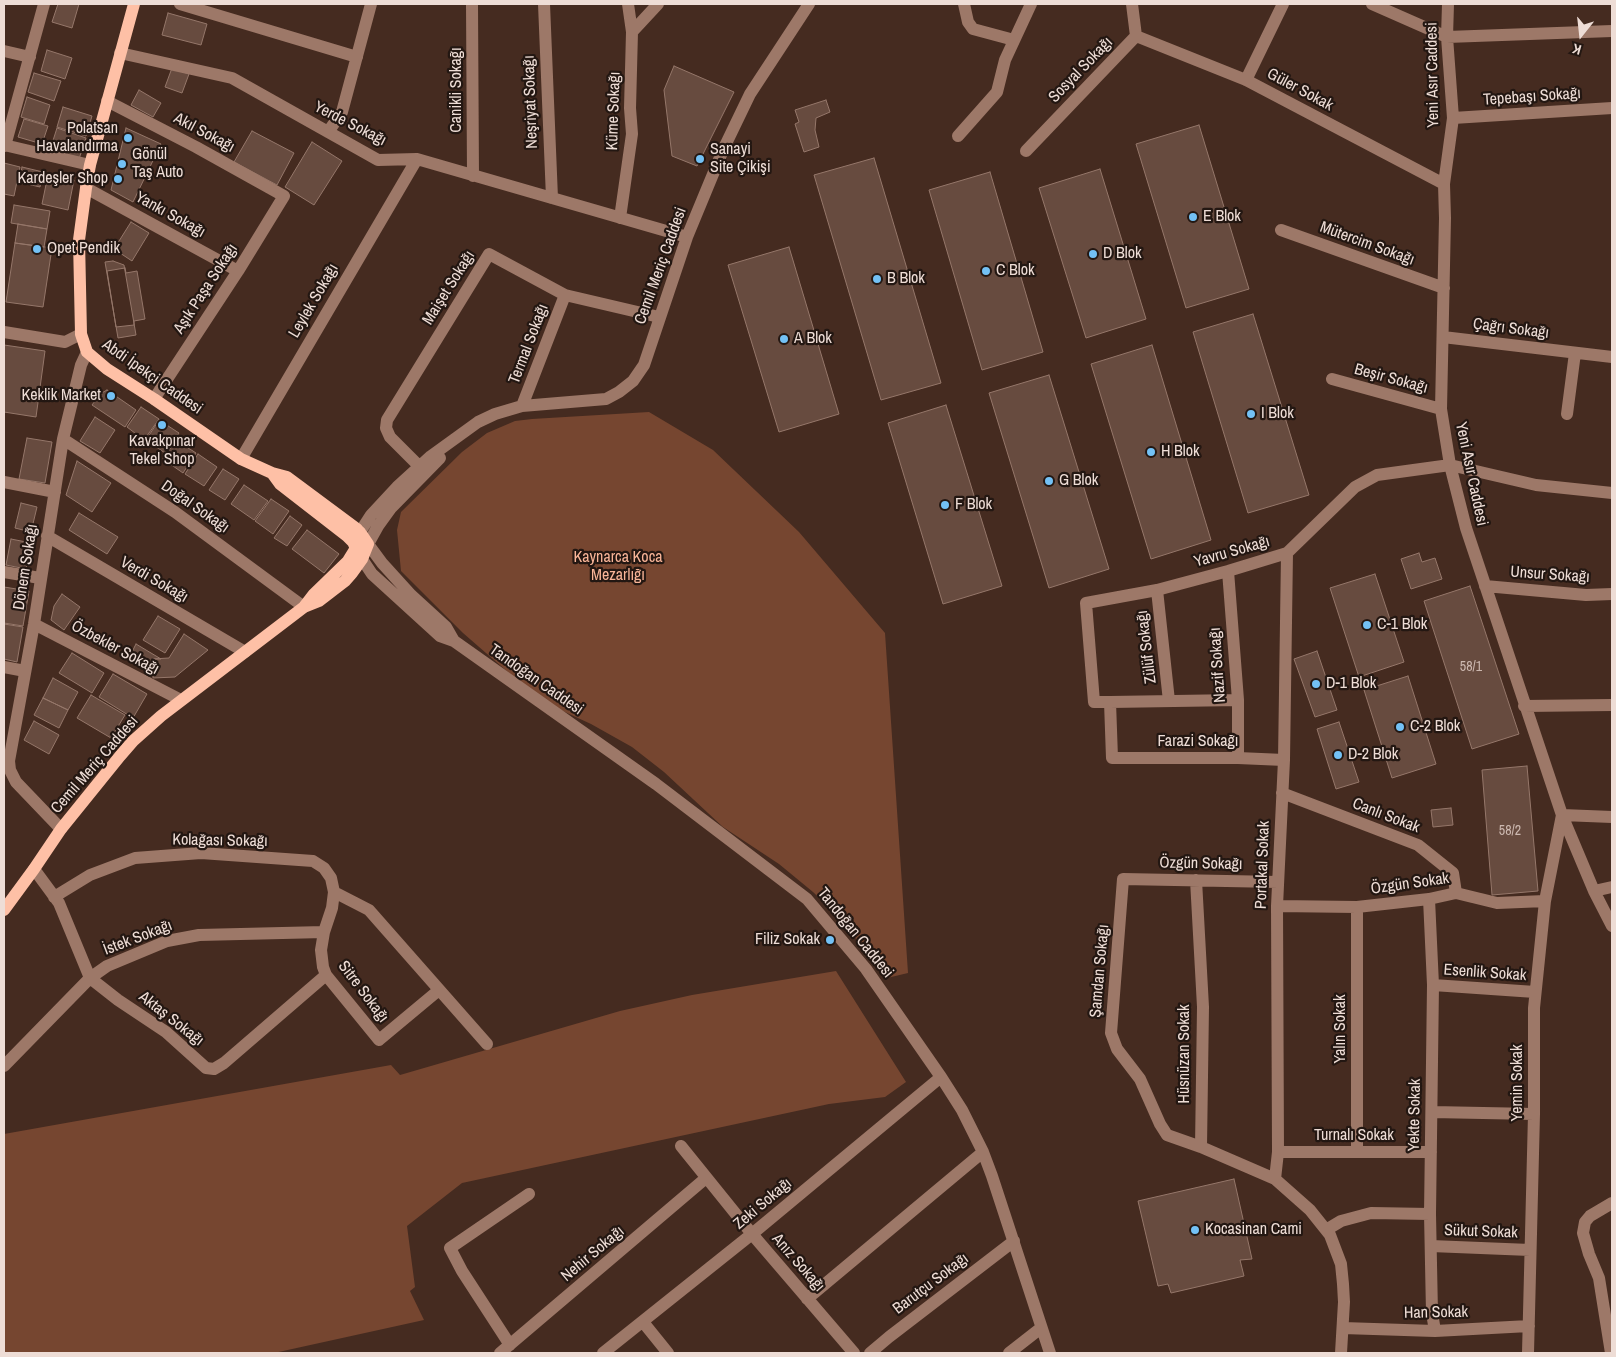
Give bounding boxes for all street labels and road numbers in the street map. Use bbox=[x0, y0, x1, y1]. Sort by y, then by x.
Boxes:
street label: Yeni Asır Caddesi bbox=[1422, 22, 1444, 128]
street label: Sosyal Sokağı bbox=[1045, 33, 1117, 107]
street label: Canikli Sokağı bbox=[447, 47, 467, 133]
street label: Neşriyat Sokağı bbox=[520, 55, 542, 149]
street label: Güler Sokak bbox=[1264, 65, 1336, 115]
street label: Küme Sokağı bbox=[603, 71, 625, 151]
street label: Tepebaşı Sokağı bbox=[1483, 84, 1581, 110]
street label: Yerde Sokağı bbox=[311, 98, 389, 150]
street label: Akıl Sokağı bbox=[170, 109, 238, 157]
street label: Yankı Sokağı bbox=[132, 188, 208, 242]
street label: Cemil Meriç Caddesi bbox=[631, 205, 691, 327]
street label: Mütercim Sokağı bbox=[1317, 218, 1417, 270]
street label: Aşık Paşa Sokağı bbox=[170, 240, 242, 338]
street label: Maişet Sokağı bbox=[419, 247, 479, 329]
street label: Leylek Sokağı bbox=[285, 261, 343, 341]
street label: Termal Sokağı bbox=[505, 301, 553, 387]
street label: Çağrı Sokağı bbox=[1472, 315, 1550, 343]
street label: Abdi İpekçi Caddesi bbox=[98, 335, 206, 419]
street label: Beşir Sokağı bbox=[1352, 360, 1430, 398]
street label: Yeni Asır Caddesi bbox=[1451, 420, 1491, 528]
street label: Doğal Sokağı bbox=[157, 477, 233, 537]
street label: Dönem Sokağı bbox=[10, 523, 42, 611]
street label: Yavru Sokağı bbox=[1192, 532, 1272, 572]
street label: Verdi Sokağı bbox=[117, 553, 191, 607]
street label: Unsur Sokağı bbox=[1510, 563, 1590, 587]
street label: Zülüf Sokağı bbox=[1133, 609, 1161, 685]
street label: Özbekler Sokağı bbox=[68, 617, 162, 679]
street label: Nazif Sokağı bbox=[1206, 627, 1230, 703]
street label: Tandoğan Caddesi bbox=[485, 640, 587, 720]
street label: Cemil Meriç Caddesi bbox=[47, 712, 143, 818]
street label: Farazi Sokağı bbox=[1157, 732, 1239, 752]
street label: Canlı Sokak bbox=[1350, 794, 1422, 838]
street label: Portakal Sokak bbox=[1252, 821, 1274, 909]
street label: Kolağası Sokağı bbox=[172, 831, 268, 851]
street label: Özgün Sokağı bbox=[1159, 854, 1243, 874]
street label: Özgün Sokak bbox=[1370, 869, 1450, 899]
street label: Tandoğan Caddesi bbox=[813, 884, 897, 982]
street label: İstek Sokağı bbox=[101, 916, 175, 960]
street label: Şamdan Sokağı bbox=[1086, 924, 1114, 1018]
street label: Sitre Sokağı bbox=[334, 957, 392, 1027]
street label: Esenlik Sokak bbox=[1443, 961, 1527, 985]
street label: Aktaş Sokağı bbox=[135, 988, 207, 1050]
street label: Yalın Sokak bbox=[1331, 994, 1351, 1064]
street label: Hüsnüzan Sokak bbox=[1175, 1004, 1195, 1104]
street label: Yemin Sokak bbox=[1508, 1045, 1528, 1121]
street label: Yekte Sokak bbox=[1405, 1079, 1425, 1151]
street label: Turnalı Sokak bbox=[1314, 1126, 1394, 1146]
street label: Zeki Sokağı bbox=[730, 1174, 796, 1234]
street label: Sükut Sokak bbox=[1444, 1221, 1518, 1243]
street label: Nehir Sokağı bbox=[557, 1222, 629, 1286]
street label: Anız Sokağı bbox=[768, 1230, 828, 1296]
street label: Barutçu Sokağı bbox=[889, 1249, 973, 1319]
street label: Han Sokak bbox=[1404, 1303, 1468, 1323]

